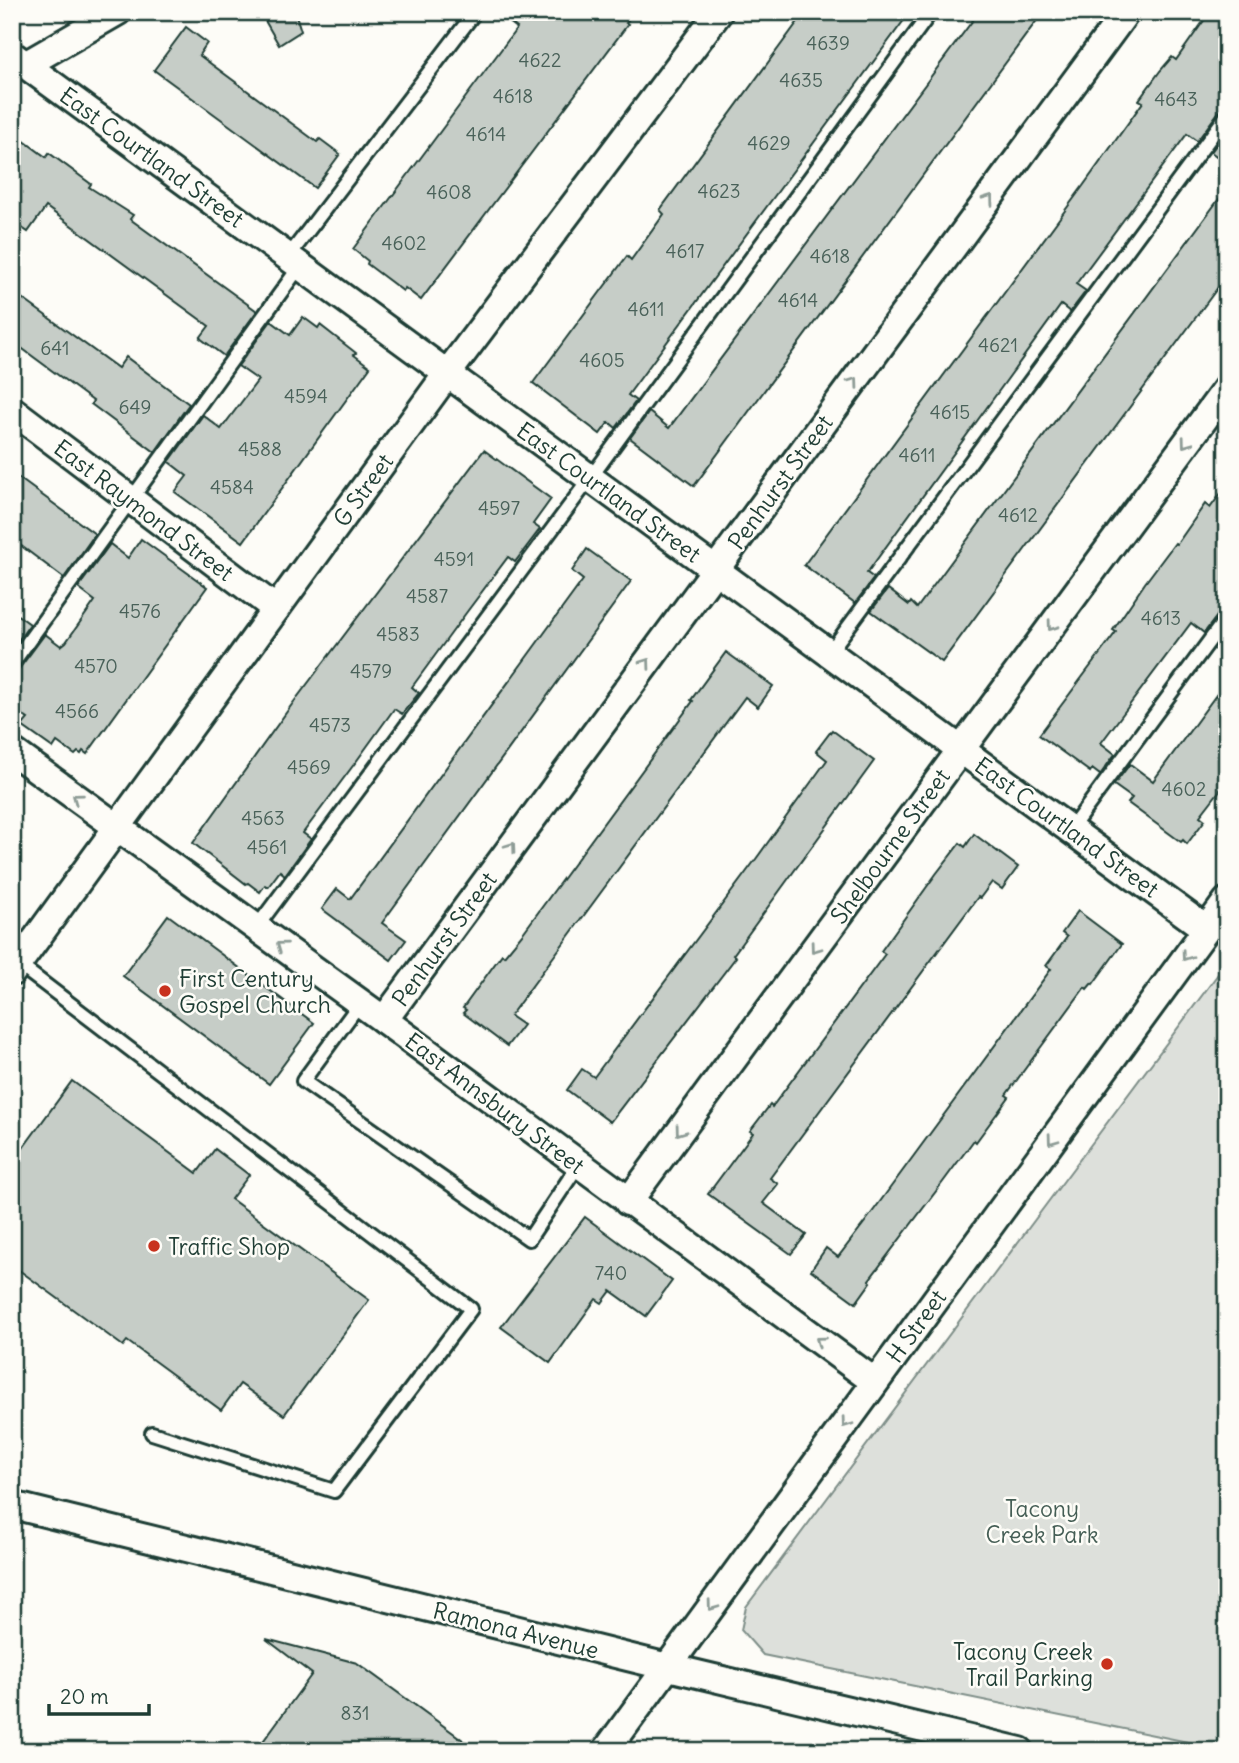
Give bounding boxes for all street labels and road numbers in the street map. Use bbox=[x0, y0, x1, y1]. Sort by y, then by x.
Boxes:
street label: East Courtland Street bbox=[54, 80, 250, 234]
street label: Penhurst Street bbox=[721, 409, 839, 555]
street label: East Courtland Street bbox=[511, 415, 707, 569]
street label: East Raymond Street bbox=[48, 433, 240, 587]
street label: G Street bbox=[327, 448, 399, 532]
street label: East Courtland Street bbox=[969, 750, 1165, 904]
street label: Shelbourne Street bbox=[824, 763, 956, 929]
street label: Penhurst Street bbox=[385, 866, 503, 1012]
street label: East Annsbury Street bbox=[399, 1026, 591, 1180]
street label: H Street bbox=[880, 1284, 952, 1368]
street label: Ramona Avenue bbox=[430, 1595, 602, 1665]

